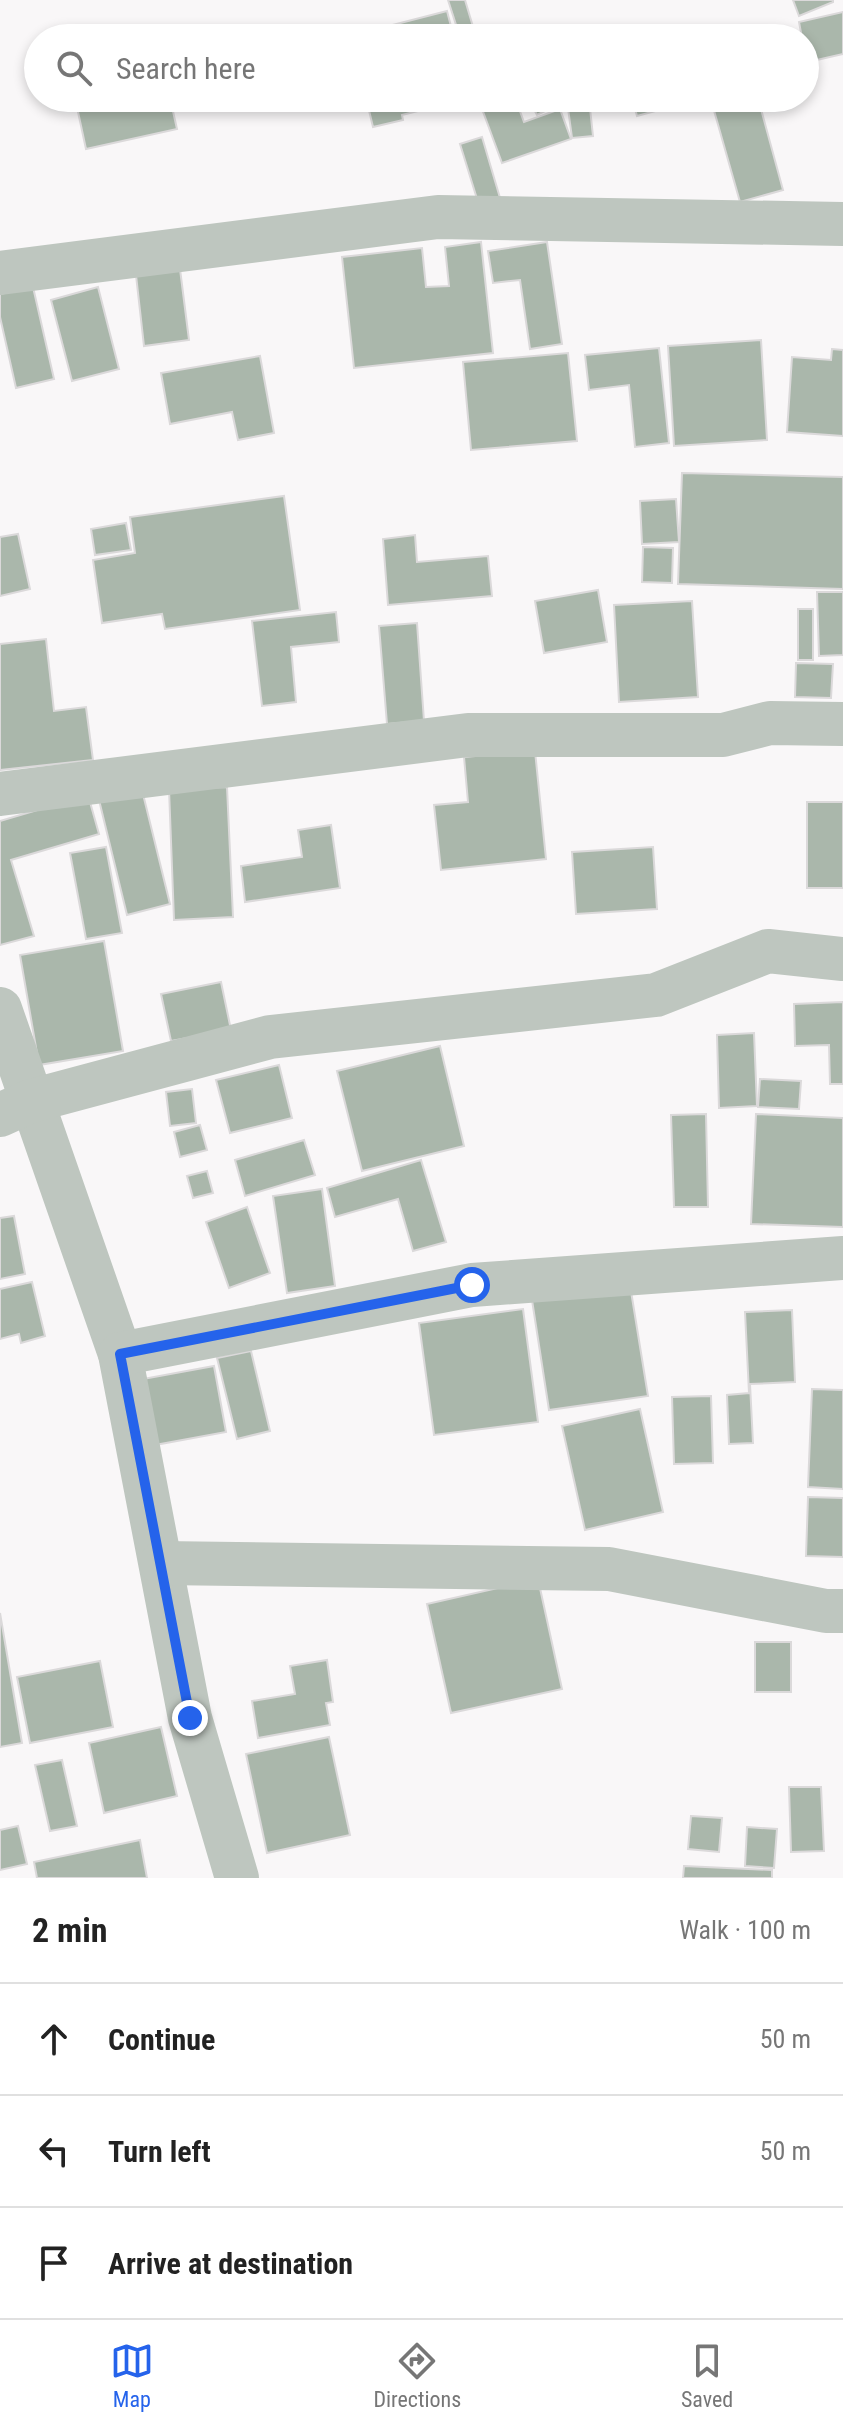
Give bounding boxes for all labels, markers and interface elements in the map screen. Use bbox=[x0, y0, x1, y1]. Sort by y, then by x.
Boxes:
search box bbox=[24, 24, 819, 112]
icon: search bbox=[52, 46, 96, 90]
text: Search here bbox=[116, 51, 256, 86]
route start bbox=[454, 1267, 490, 1303]
route end bbox=[172, 1700, 208, 1736]
text: 2 min bbox=[32, 1910, 108, 1950]
text: Walk · 100 m bbox=[679, 1915, 811, 1945]
icon: ahead bbox=[32, 2017, 76, 2061]
text: Continue bbox=[108, 2022, 215, 2057]
text: 50 m bbox=[760, 2024, 811, 2054]
icon: left bbox=[32, 2129, 76, 2173]
text: Turn left bbox=[108, 2134, 211, 2169]
text: 50 m bbox=[760, 2136, 811, 2166]
icon: arrive bbox=[32, 2241, 76, 2285]
text: Arrive at destination bbox=[108, 2246, 353, 2281]
tab: Map bbox=[110, 2339, 154, 2412]
tab: Directions bbox=[373, 2339, 461, 2412]
tab: Saved bbox=[681, 2339, 733, 2412]

